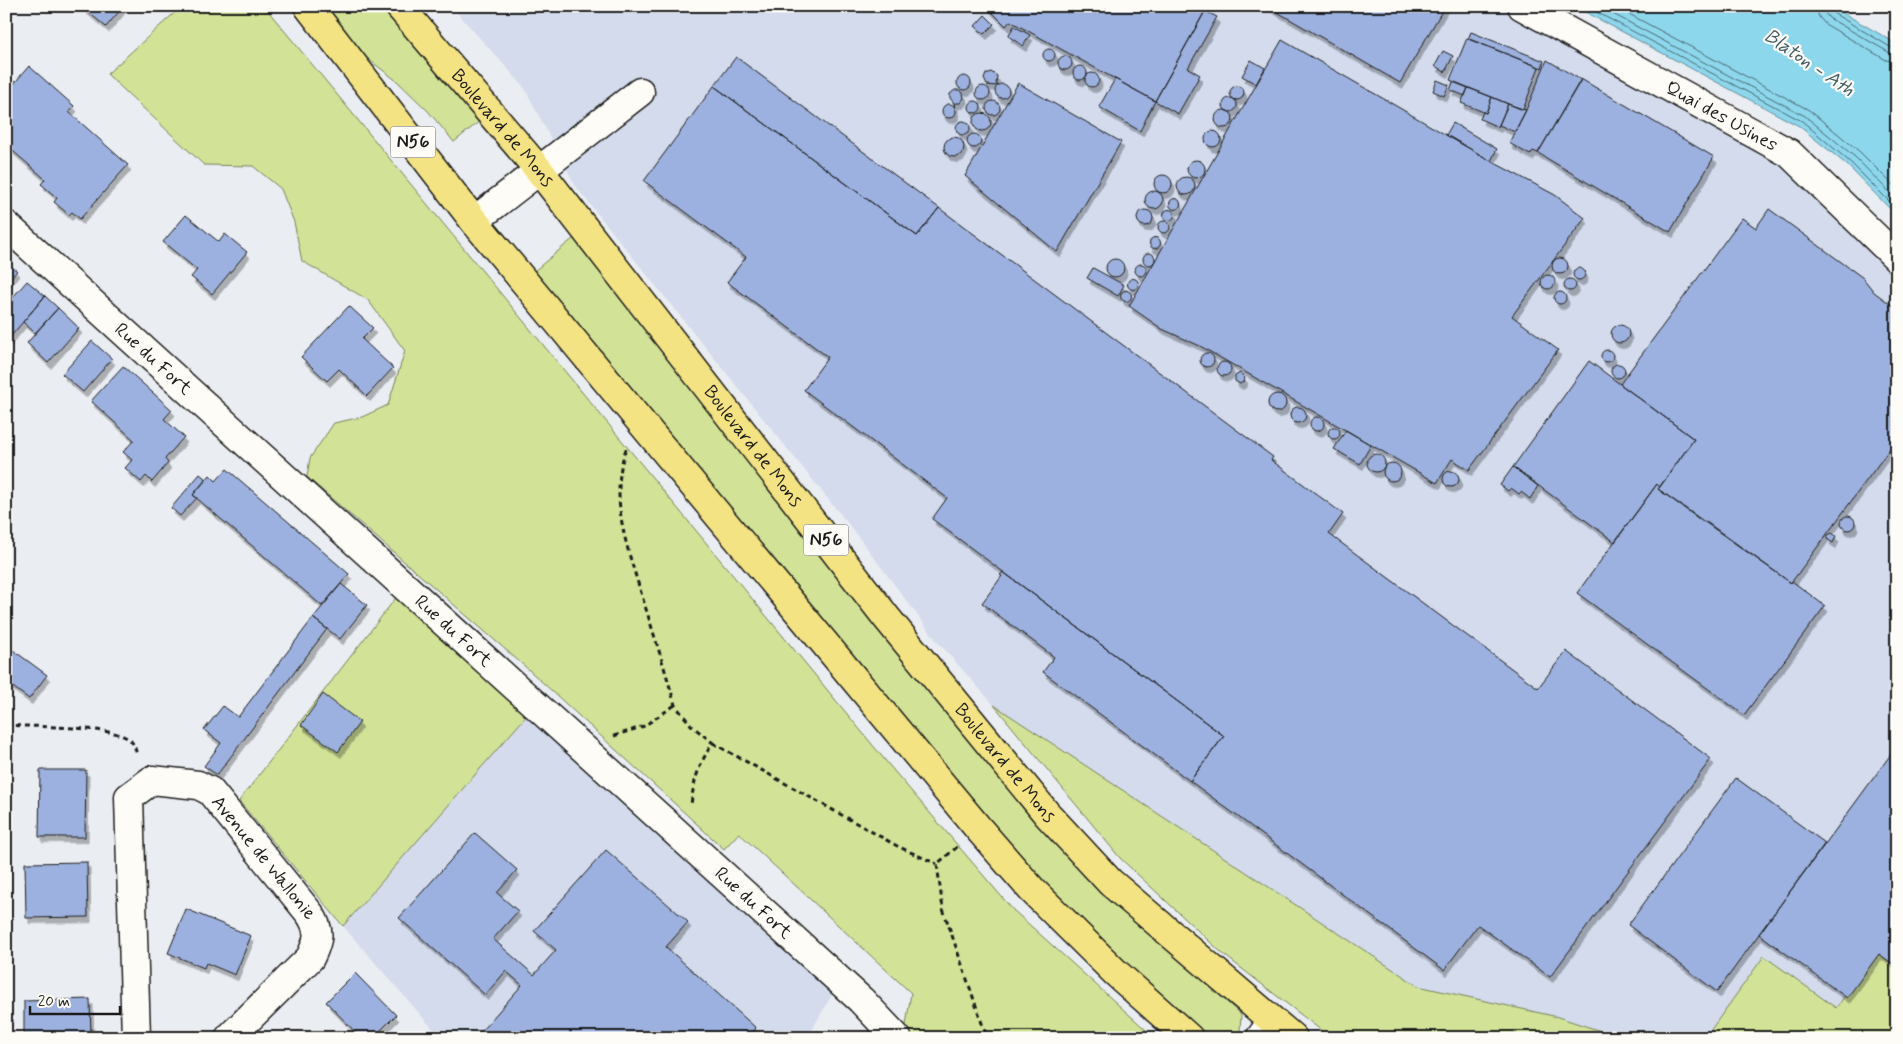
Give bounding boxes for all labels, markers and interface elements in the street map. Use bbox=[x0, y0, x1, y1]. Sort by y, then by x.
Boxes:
water label: Blaton - Ath bbox=[1758, 23, 1860, 103]
street label: Boulevard de Mons bbox=[445, 63, 560, 192]
street label: Quai des Usines bbox=[1661, 75, 1782, 157]
road number: N56 bbox=[390, 126, 436, 158]
street label: Rue du Fort bbox=[109, 317, 198, 400]
street label: Boulevard de Mons bbox=[698, 380, 808, 512]
road number: N56 bbox=[804, 524, 848, 556]
street label: Rue du Fort bbox=[409, 589, 498, 672]
street label: Boulevard de Mons bbox=[949, 698, 1062, 828]
street label: Avenue de Wallonie bbox=[206, 790, 322, 925]
street label: Rue du Fort bbox=[709, 861, 798, 944]
scale bar bbox=[30, 984, 120, 1016]
text: 20 m bbox=[38, 992, 70, 1012]

